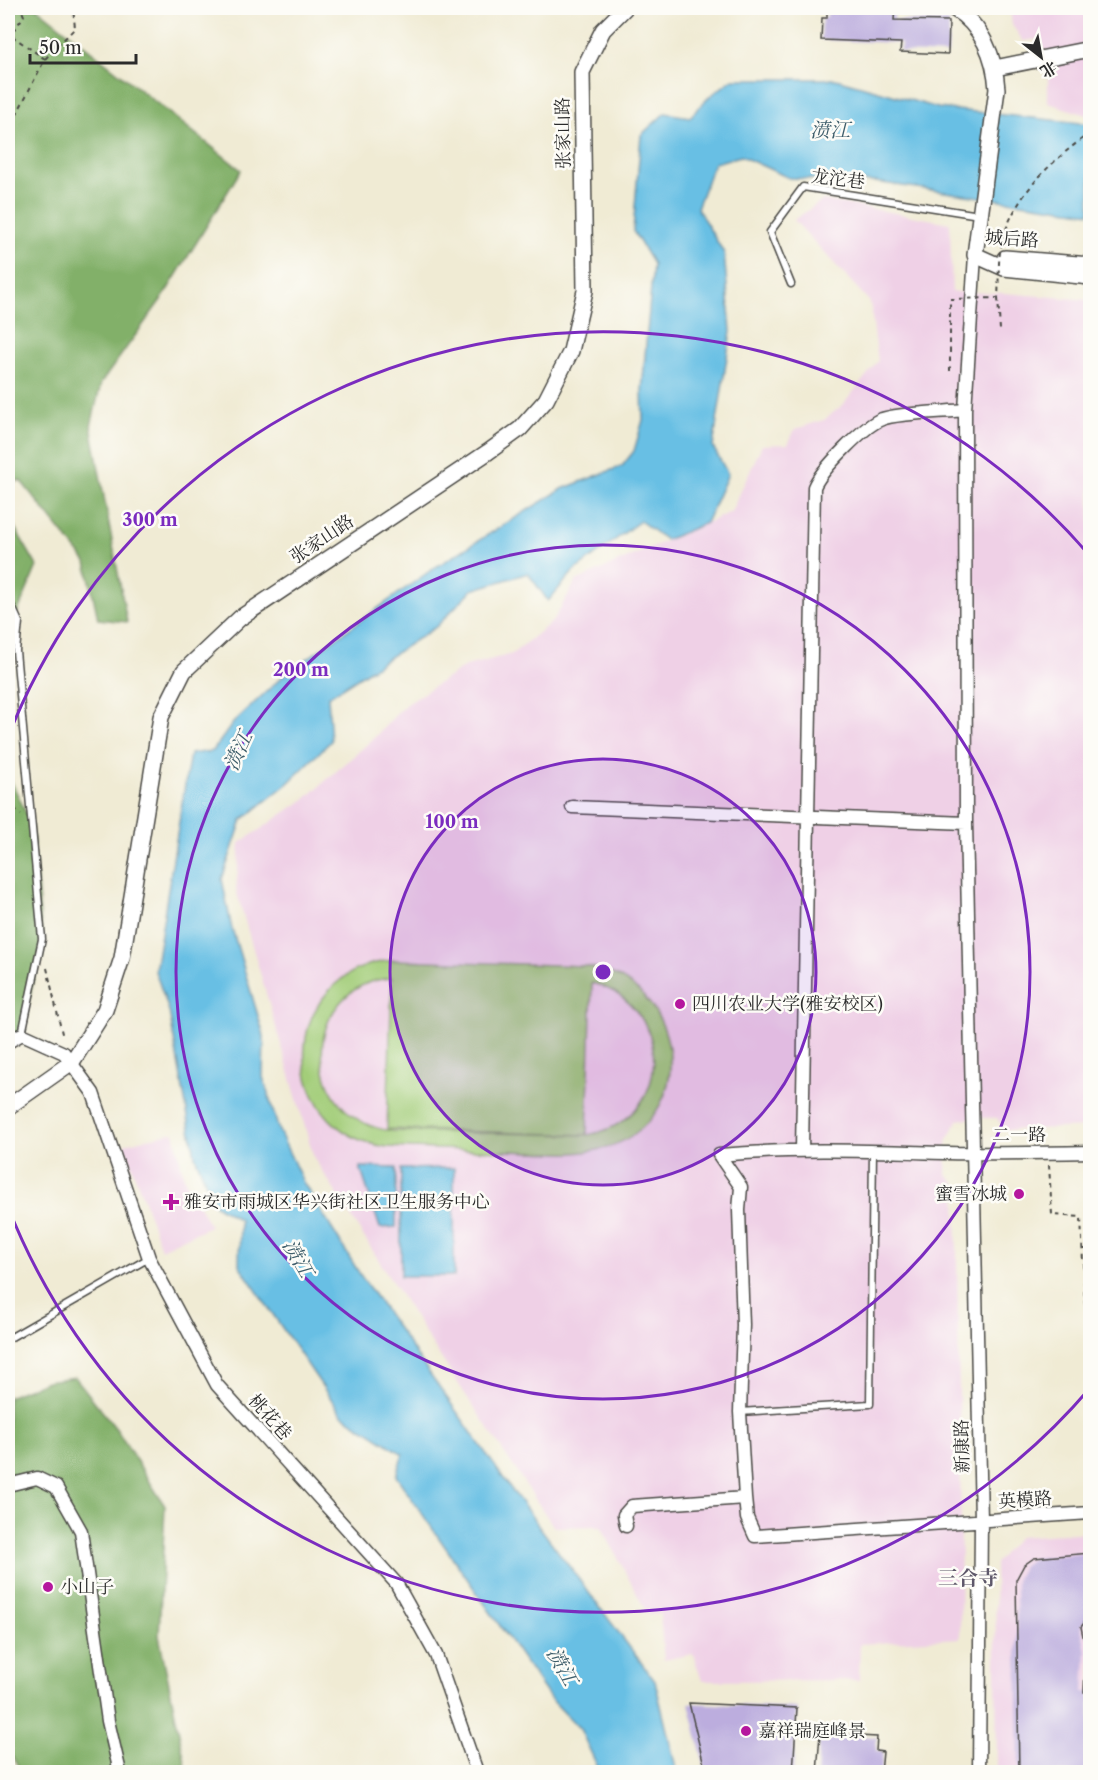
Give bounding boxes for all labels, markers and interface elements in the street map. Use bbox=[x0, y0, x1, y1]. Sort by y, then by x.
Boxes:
scale bar bbox=[30, 27, 136, 65]
north arrow bbox=[1011, 27, 1071, 87]
text: 50 m bbox=[39, 37, 82, 59]
text: 北 bbox=[1037, 57, 1061, 83]
street label: 张家山路 bbox=[551, 97, 575, 169]
water label: 𣸣江 bbox=[810, 118, 853, 142]
street label: 龙沱巷 bbox=[810, 165, 866, 193]
street label: 城后路 bbox=[984, 226, 1040, 252]
text: 300 m bbox=[122, 509, 178, 531]
street label: 张家山路 bbox=[286, 510, 358, 568]
text: 200 m bbox=[273, 659, 329, 681]
water label: 𣸣江 bbox=[219, 725, 259, 774]
text: 100 m bbox=[425, 811, 479, 833]
centre of rings bbox=[593, 962, 613, 982]
place label: 四川农业大学(雅安校区) bbox=[692, 993, 883, 1015]
marker: 四川农业大学(雅安校区) bbox=[673, 997, 687, 1011]
street label: 二一路 bbox=[992, 1124, 1046, 1146]
place label: 蜜雪冰城 bbox=[935, 1183, 1007, 1205]
marker: 蜜雪冰城 bbox=[1012, 1187, 1026, 1201]
place label: 雅安市雨城区华兴街社区卫生服务中心 bbox=[184, 1191, 490, 1213]
marker: 雅安市雨城区华兴街社区卫生服务中心 bbox=[162, 1193, 180, 1211]
water label: 𣸣江 bbox=[278, 1235, 320, 1284]
street label: 桃花巷 bbox=[244, 1390, 296, 1444]
street label: 新康路 bbox=[951, 1419, 973, 1473]
street label: 英模路 bbox=[997, 1487, 1053, 1513]
district label: 三合寺 bbox=[938, 1566, 998, 1590]
place label: 小山子 bbox=[60, 1576, 114, 1598]
marker: 小山子 bbox=[41, 1580, 55, 1594]
water label: 𣸣江 bbox=[542, 1643, 584, 1692]
place label: 嘉祥瑞庭峰景 bbox=[758, 1720, 866, 1742]
marker: 嘉祥瑞庭峰景 bbox=[739, 1724, 753, 1738]

